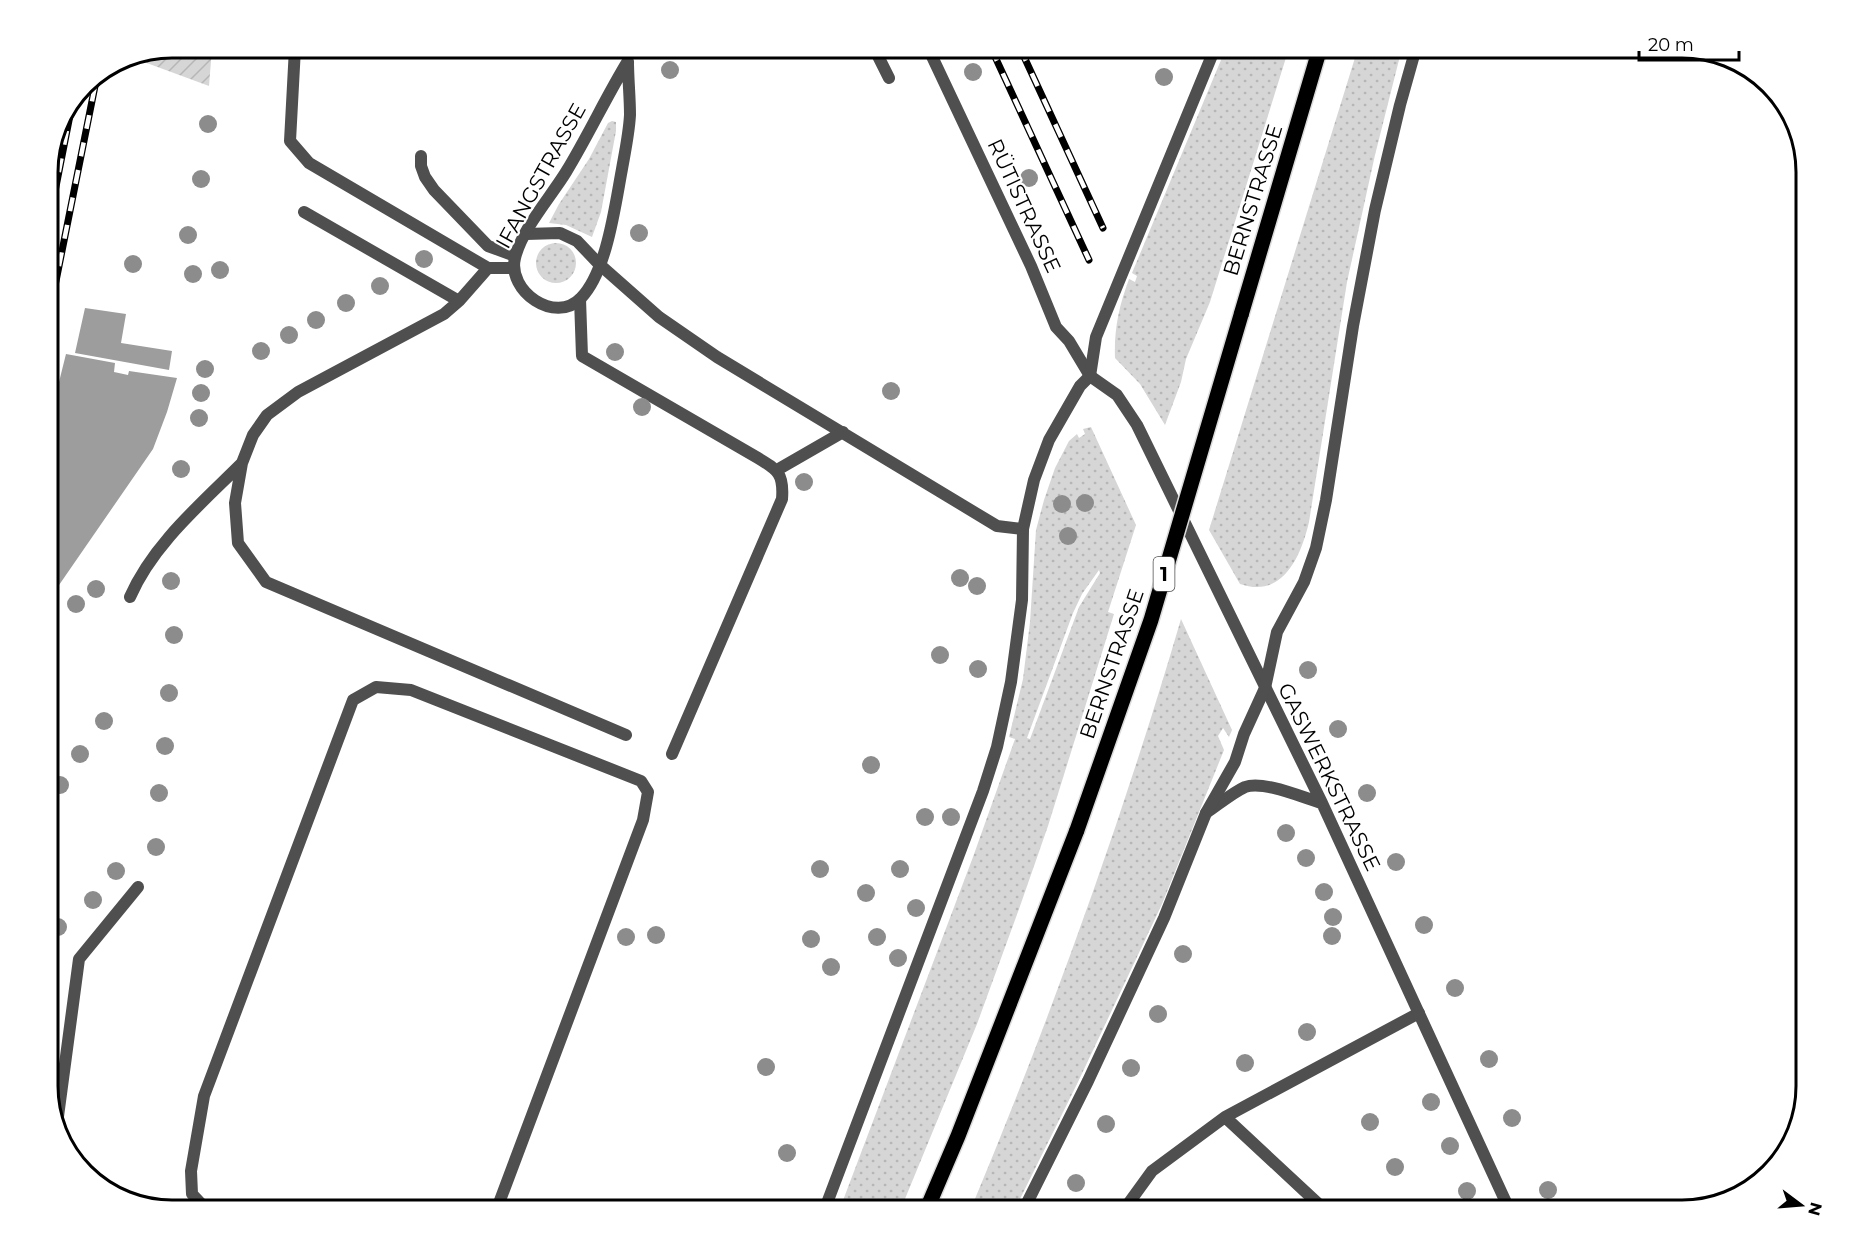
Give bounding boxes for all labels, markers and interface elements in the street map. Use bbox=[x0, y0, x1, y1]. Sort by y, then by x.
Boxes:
scale bar bbox=[1639, 24, 1740, 62]
text: 20 m bbox=[1648, 34, 1694, 56]
street label: IFANGSTRASSE bbox=[490, 99, 591, 253]
street label: BERNSTRASSE bbox=[1218, 121, 1287, 279]
street label: RÜTISTRASSE bbox=[983, 135, 1066, 277]
road number: 1 bbox=[1154, 557, 1174, 591]
street label: BERNSTRASSE bbox=[1074, 586, 1149, 742]
street label: GASWERKSTRASSE bbox=[1273, 679, 1386, 875]
north arrow bbox=[1771, 1175, 1831, 1235]
text: N bbox=[1804, 1200, 1826, 1218]

